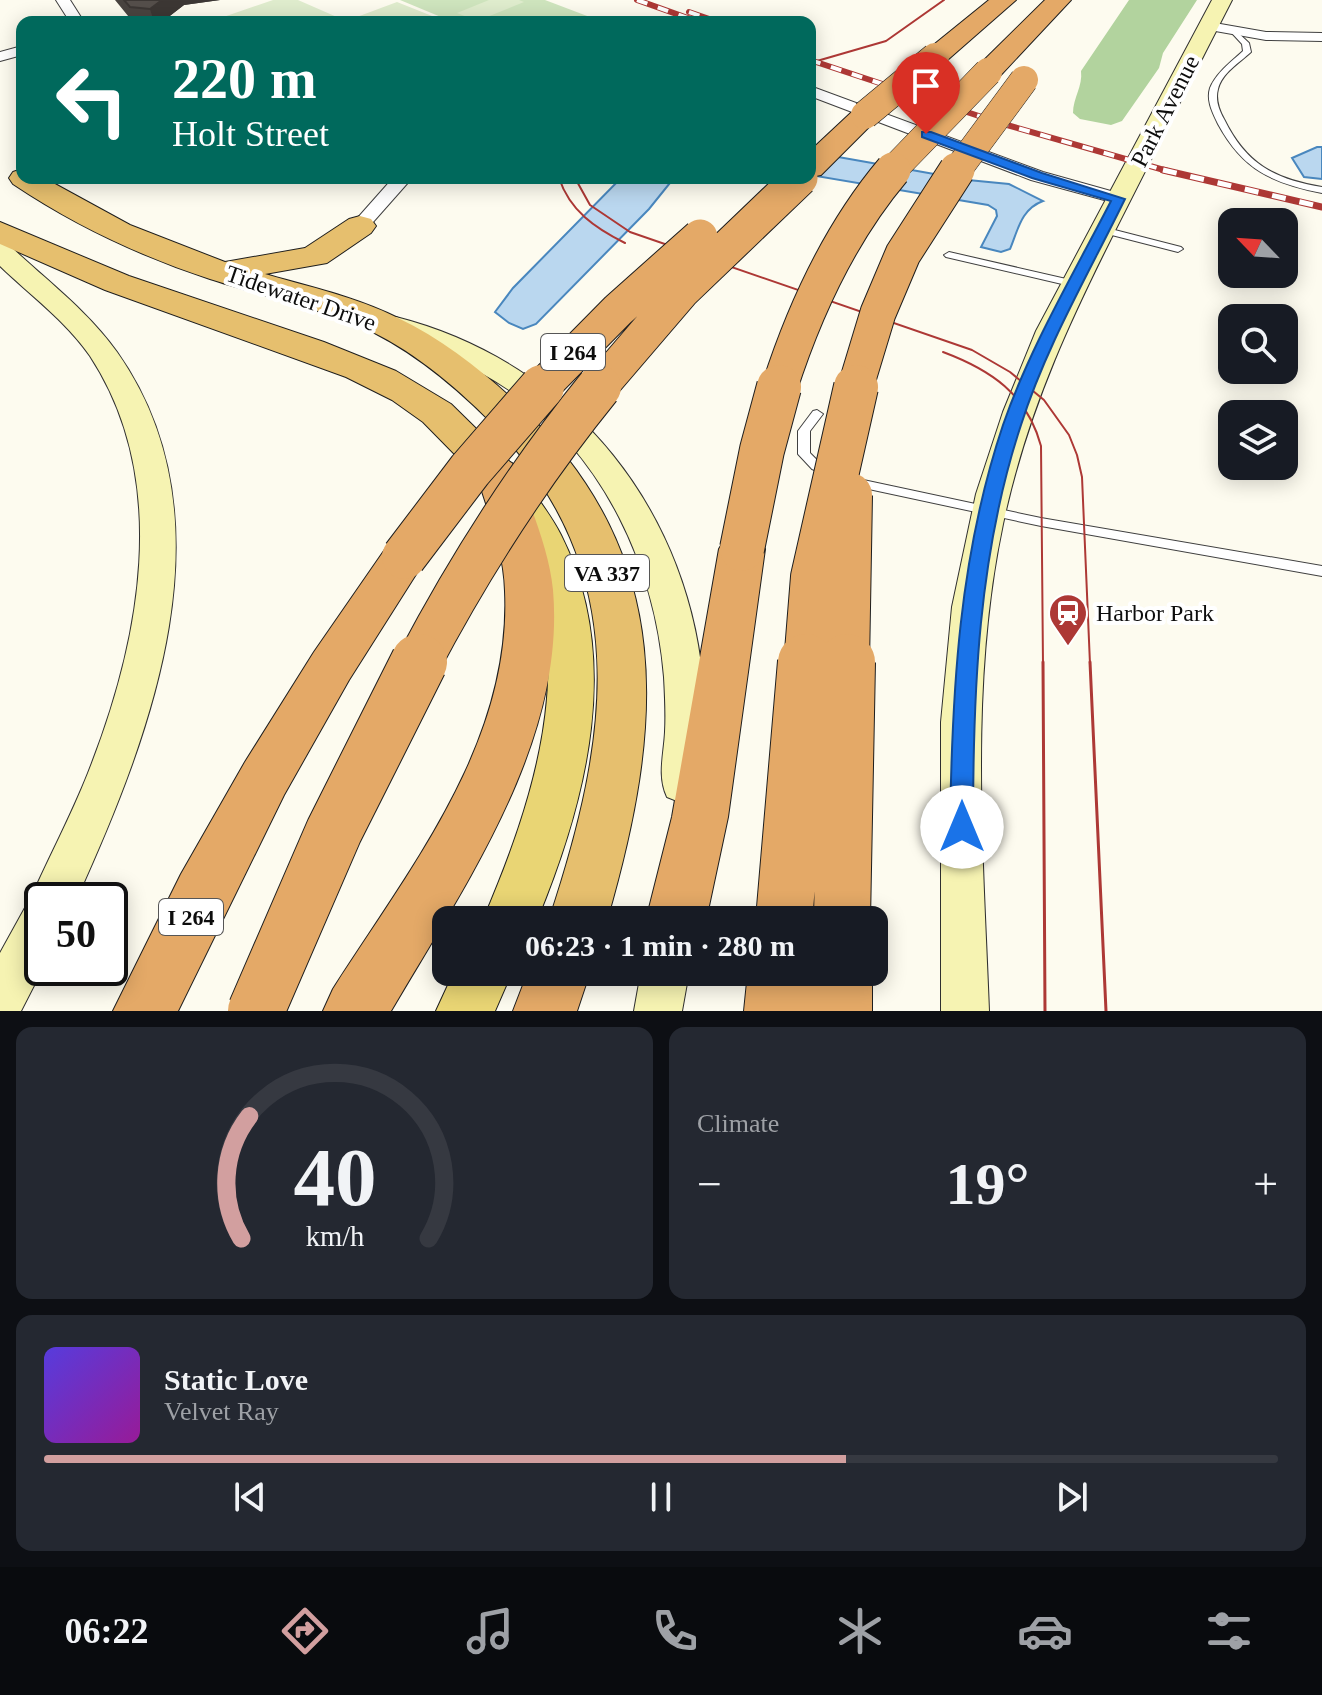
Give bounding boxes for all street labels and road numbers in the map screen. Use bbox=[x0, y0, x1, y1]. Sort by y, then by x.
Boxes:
street label: Park Avenue bbox=[1126, 51, 1204, 171]
street label: Tidewater Drive bbox=[223, 260, 379, 336]
road number: I 264 bbox=[541, 334, 605, 370]
road number: VA 337 bbox=[565, 555, 649, 591]
road number: I 264 bbox=[159, 899, 223, 935]

